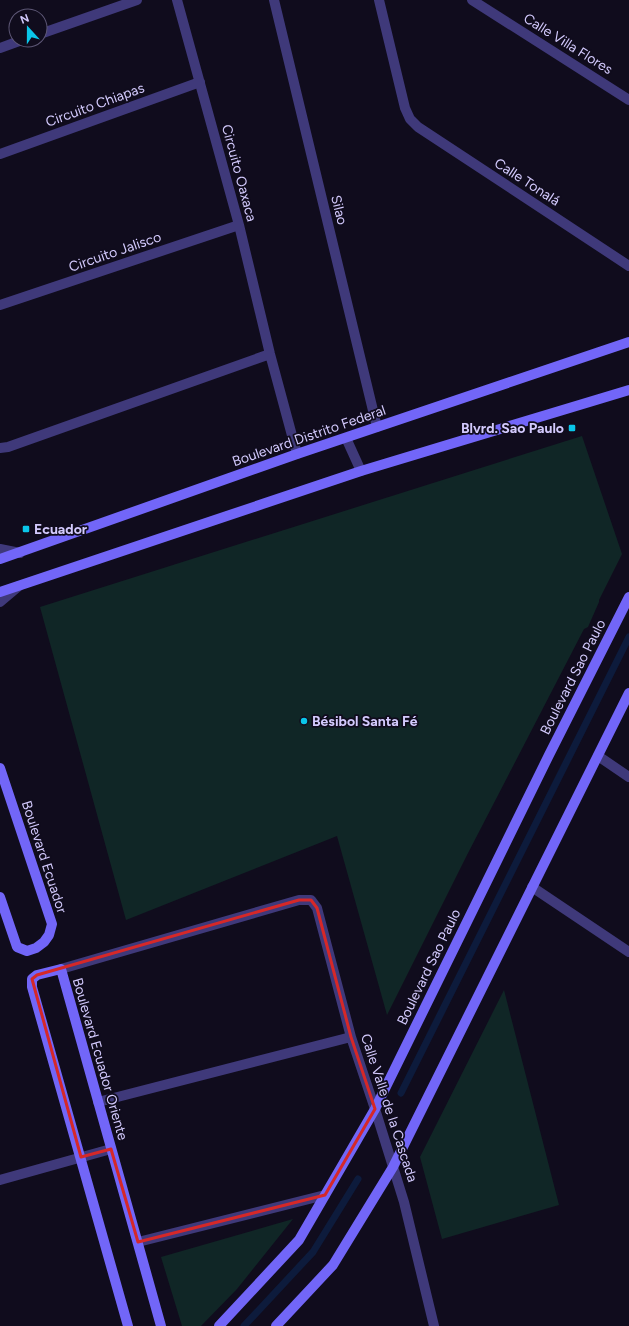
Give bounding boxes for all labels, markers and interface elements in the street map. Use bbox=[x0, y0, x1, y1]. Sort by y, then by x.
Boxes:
north arrow bbox=[8, 8, 48, 48]
street label: Calle Villa Flores bbox=[520, 10, 616, 78]
text: N bbox=[18, 12, 31, 27]
street label: Circuito Chiapas bbox=[43, 79, 147, 131]
street label: Circuito Oaxaca bbox=[218, 123, 260, 223]
street label: Calle Tonalá bbox=[491, 155, 563, 209]
street label: Silao bbox=[327, 193, 351, 227]
street label: Circuito Jalisco bbox=[67, 228, 163, 276]
street label: Boulevard Distrito Federal bbox=[230, 402, 388, 470]
place label: Blvrd. Sao Paulo bbox=[461, 420, 564, 437]
marker: Blvrd. Sao Paulo bbox=[567, 423, 577, 433]
place label: Ecuador bbox=[34, 521, 88, 538]
marker: Ecuador bbox=[21, 524, 31, 534]
street label: Boulevard Sao Paulo bbox=[537, 617, 609, 737]
place label: Bésibol Santa Fé bbox=[312, 713, 418, 730]
marker: Bésibol Santa Fé bbox=[299, 716, 309, 726]
street label: Boulevard Ecuador bbox=[18, 798, 70, 916]
street label: Boulevard Sao Paulo bbox=[393, 906, 465, 1028]
street label: Boulevard Ecuador Oriente bbox=[69, 976, 131, 1143]
street label: Calle Valle de la Cascada bbox=[357, 1032, 421, 1184]

